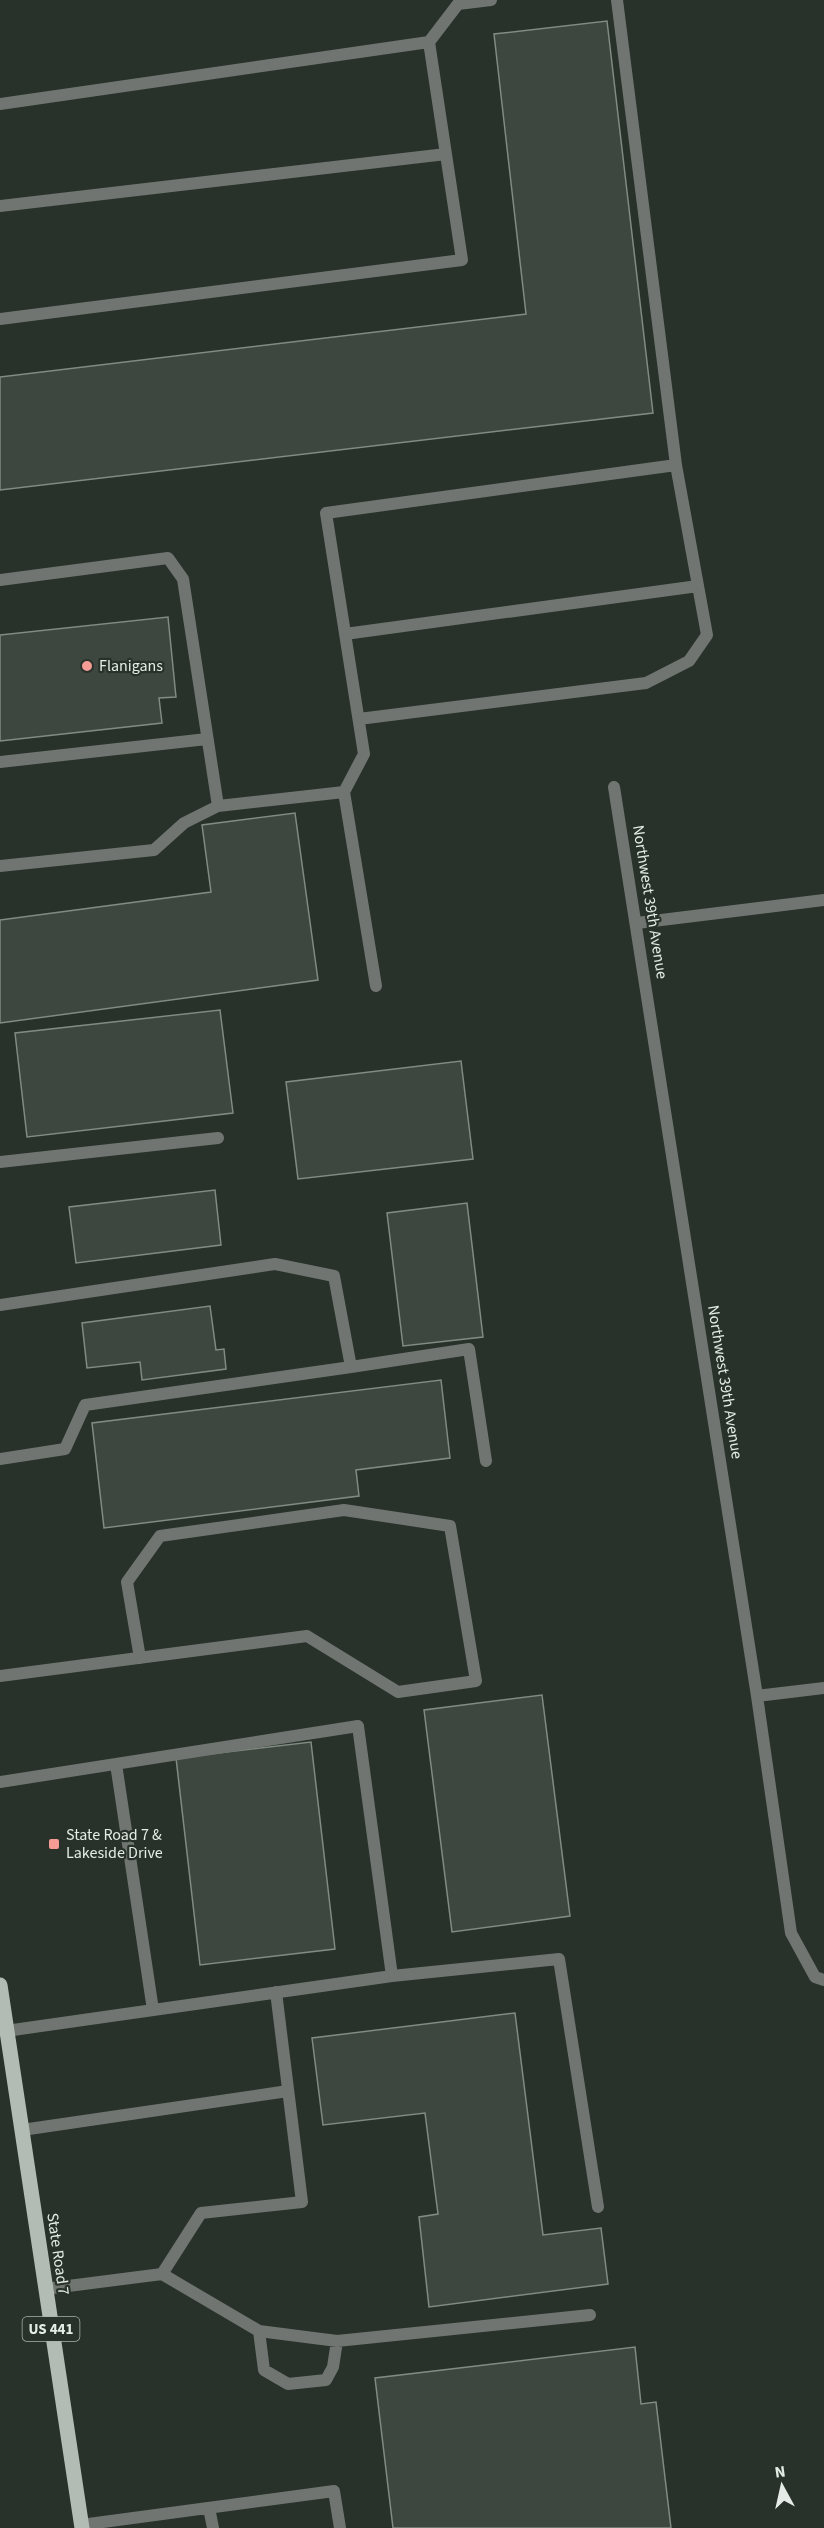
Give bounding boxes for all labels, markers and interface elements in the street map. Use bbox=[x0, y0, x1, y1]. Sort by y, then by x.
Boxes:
place label: Flanigans bbox=[99, 655, 163, 677]
marker: Flanigans bbox=[80, 659, 94, 673]
street label: Northwest 39th Avenue bbox=[627, 823, 673, 981]
street label: Northwest 39th Avenue bbox=[702, 1303, 748, 1461]
place label: State Road 7 & Lakeside Drive bbox=[66, 1824, 163, 1864]
marker: State Road 7 & Lakeside Drive bbox=[47, 1837, 61, 1851]
street label: State Road 7 bbox=[41, 2211, 75, 2297]
road number: US 441 bbox=[22, 2317, 80, 2341]
north arrow bbox=[752, 2456, 812, 2516]
text: N bbox=[773, 2461, 787, 2484]

